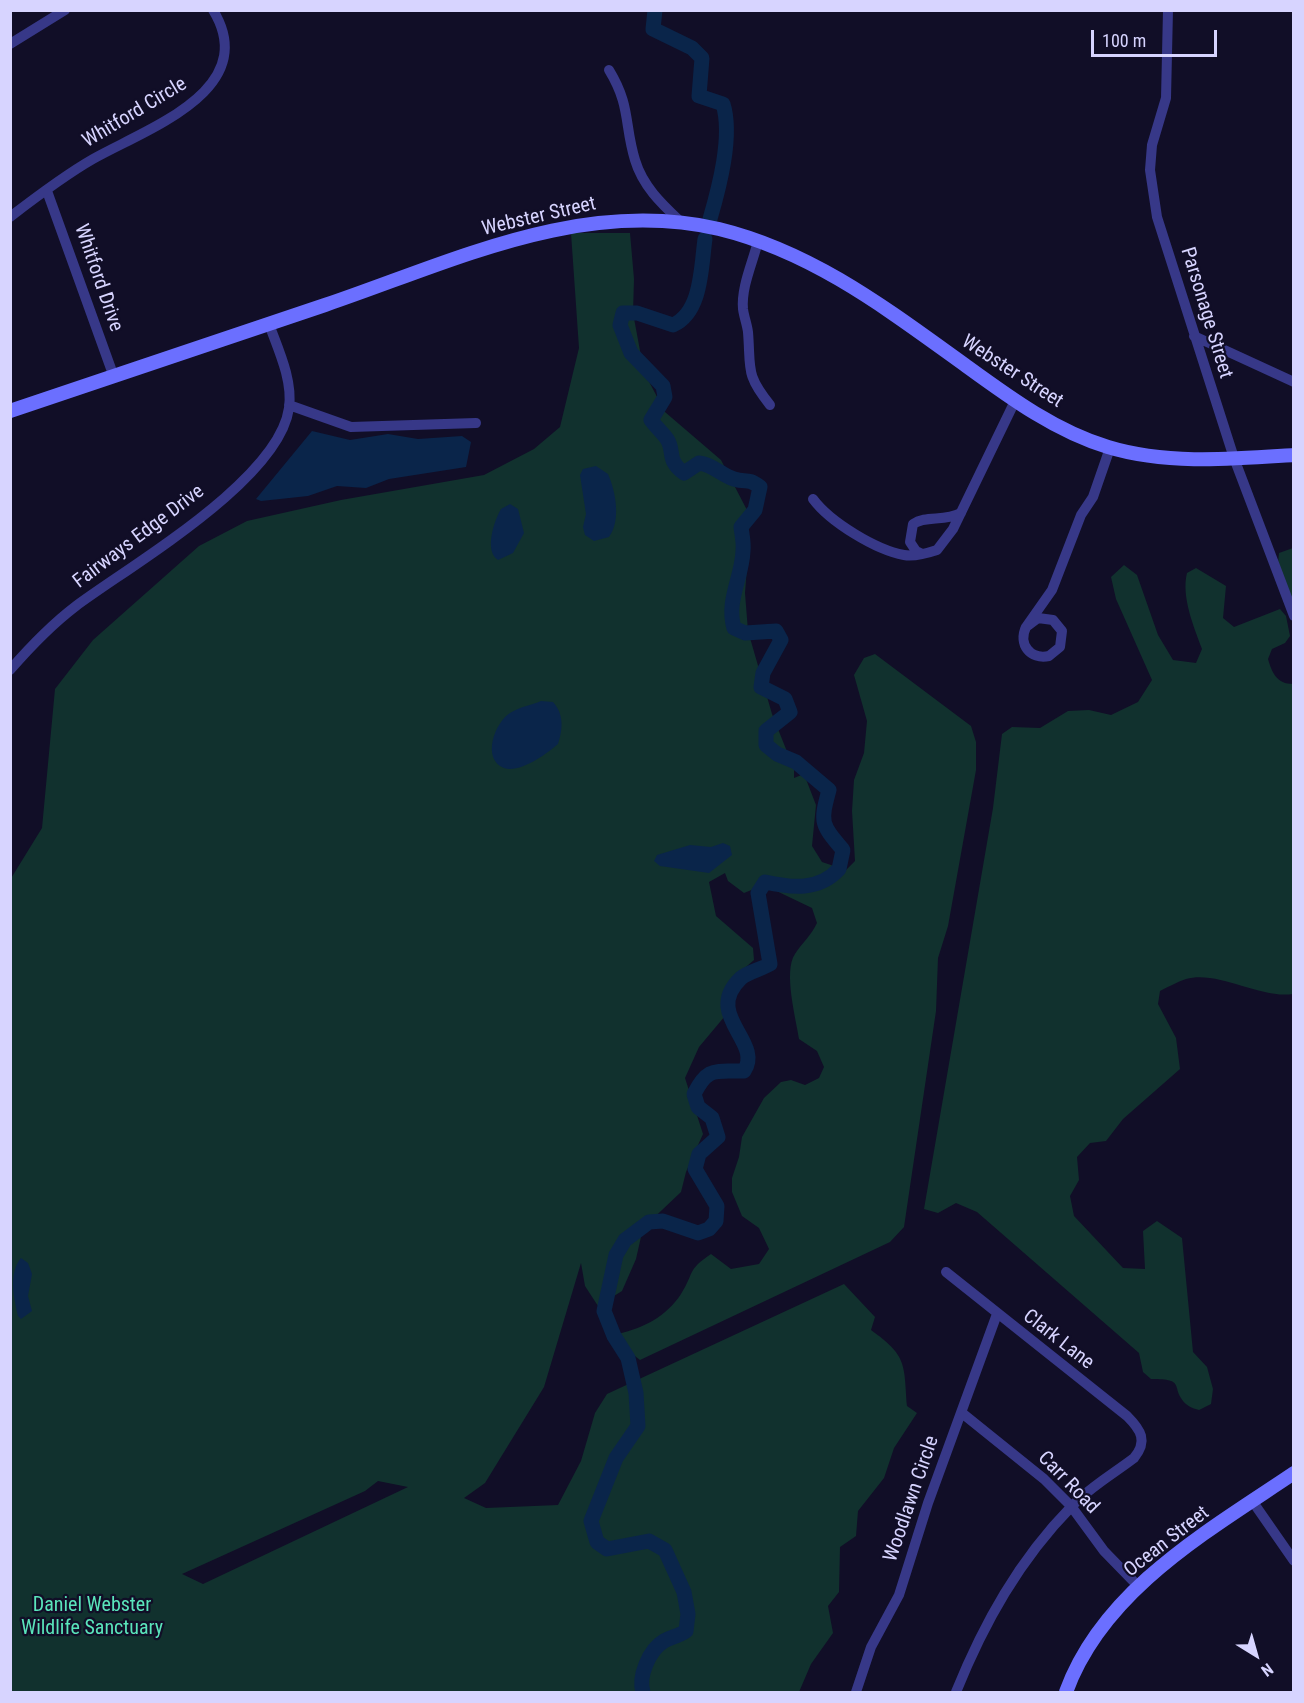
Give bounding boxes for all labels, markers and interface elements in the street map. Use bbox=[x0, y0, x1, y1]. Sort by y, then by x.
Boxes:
scale bar bbox=[1094, 18, 1220, 56]
text: 100 m bbox=[1102, 30, 1146, 51]
street label: Whitford Circle bbox=[79, 73, 191, 153]
street label: Webster Street bbox=[480, 192, 598, 242]
street label: Whitford Drive bbox=[68, 221, 128, 335]
street label: Parsonage Street bbox=[1175, 245, 1237, 381]
street label: Webster Street bbox=[957, 330, 1067, 414]
street label: Fairways Edge Drive bbox=[69, 480, 209, 594]
street label: Clark Lane bbox=[1018, 1305, 1098, 1375]
street label: Woodlawn Circle bbox=[879, 1433, 945, 1565]
street label: Carr Road bbox=[1032, 1447, 1104, 1519]
street label: Ocean Street bbox=[1120, 1501, 1214, 1583]
park label: Daniel Webster Wildlife Sanctuary bbox=[21, 1594, 163, 1641]
north arrow bbox=[1226, 1625, 1286, 1685]
text: N bbox=[1258, 1659, 1277, 1680]

